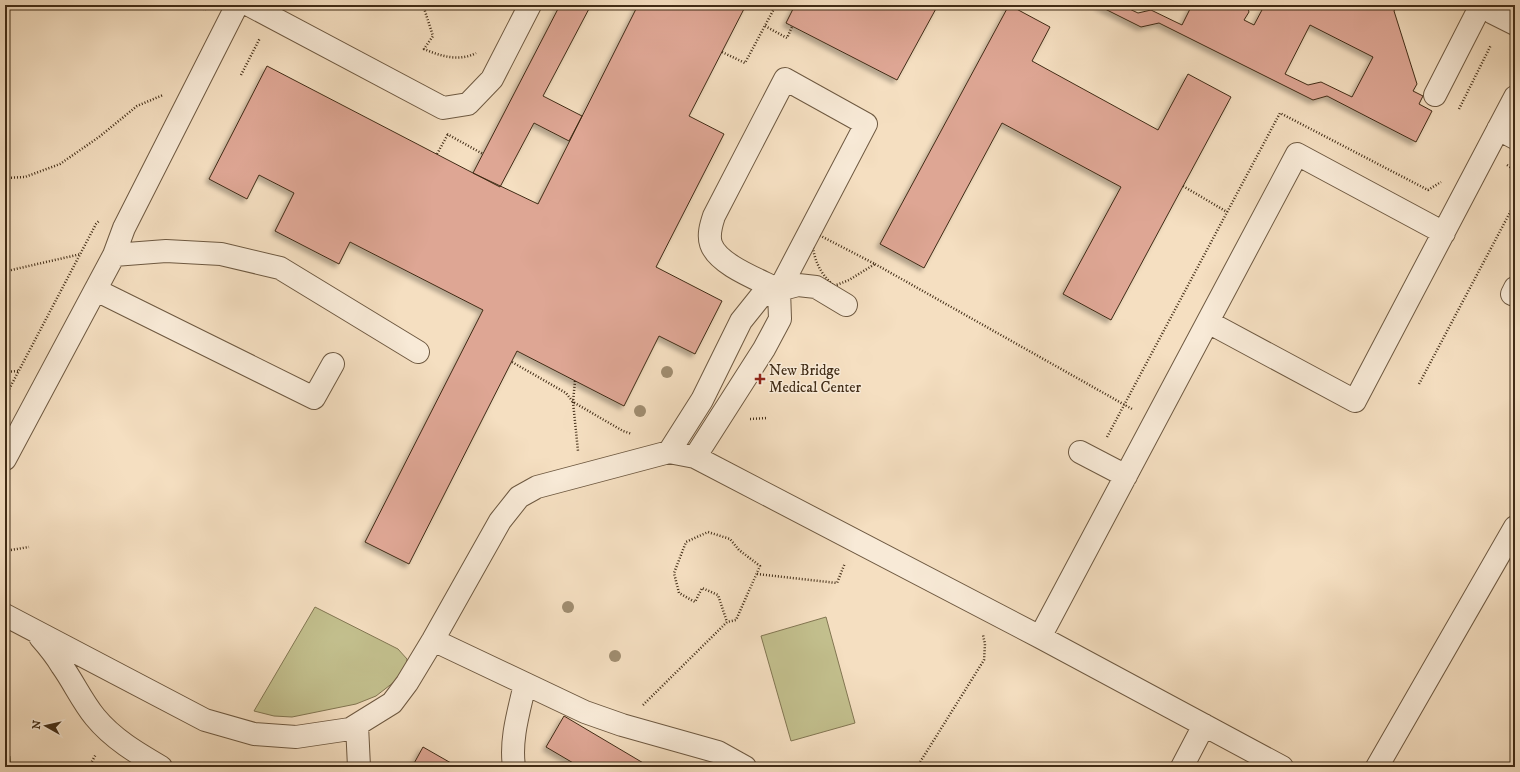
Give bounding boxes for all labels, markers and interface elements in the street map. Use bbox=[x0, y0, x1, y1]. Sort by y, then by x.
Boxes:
place label: New Bridge Medical Center bbox=[769, 361, 862, 397]
marker: New Bridge Medical Center bbox=[754, 373, 766, 385]
north arrow bbox=[26, 706, 66, 746]
text: N bbox=[30, 719, 45, 730]

